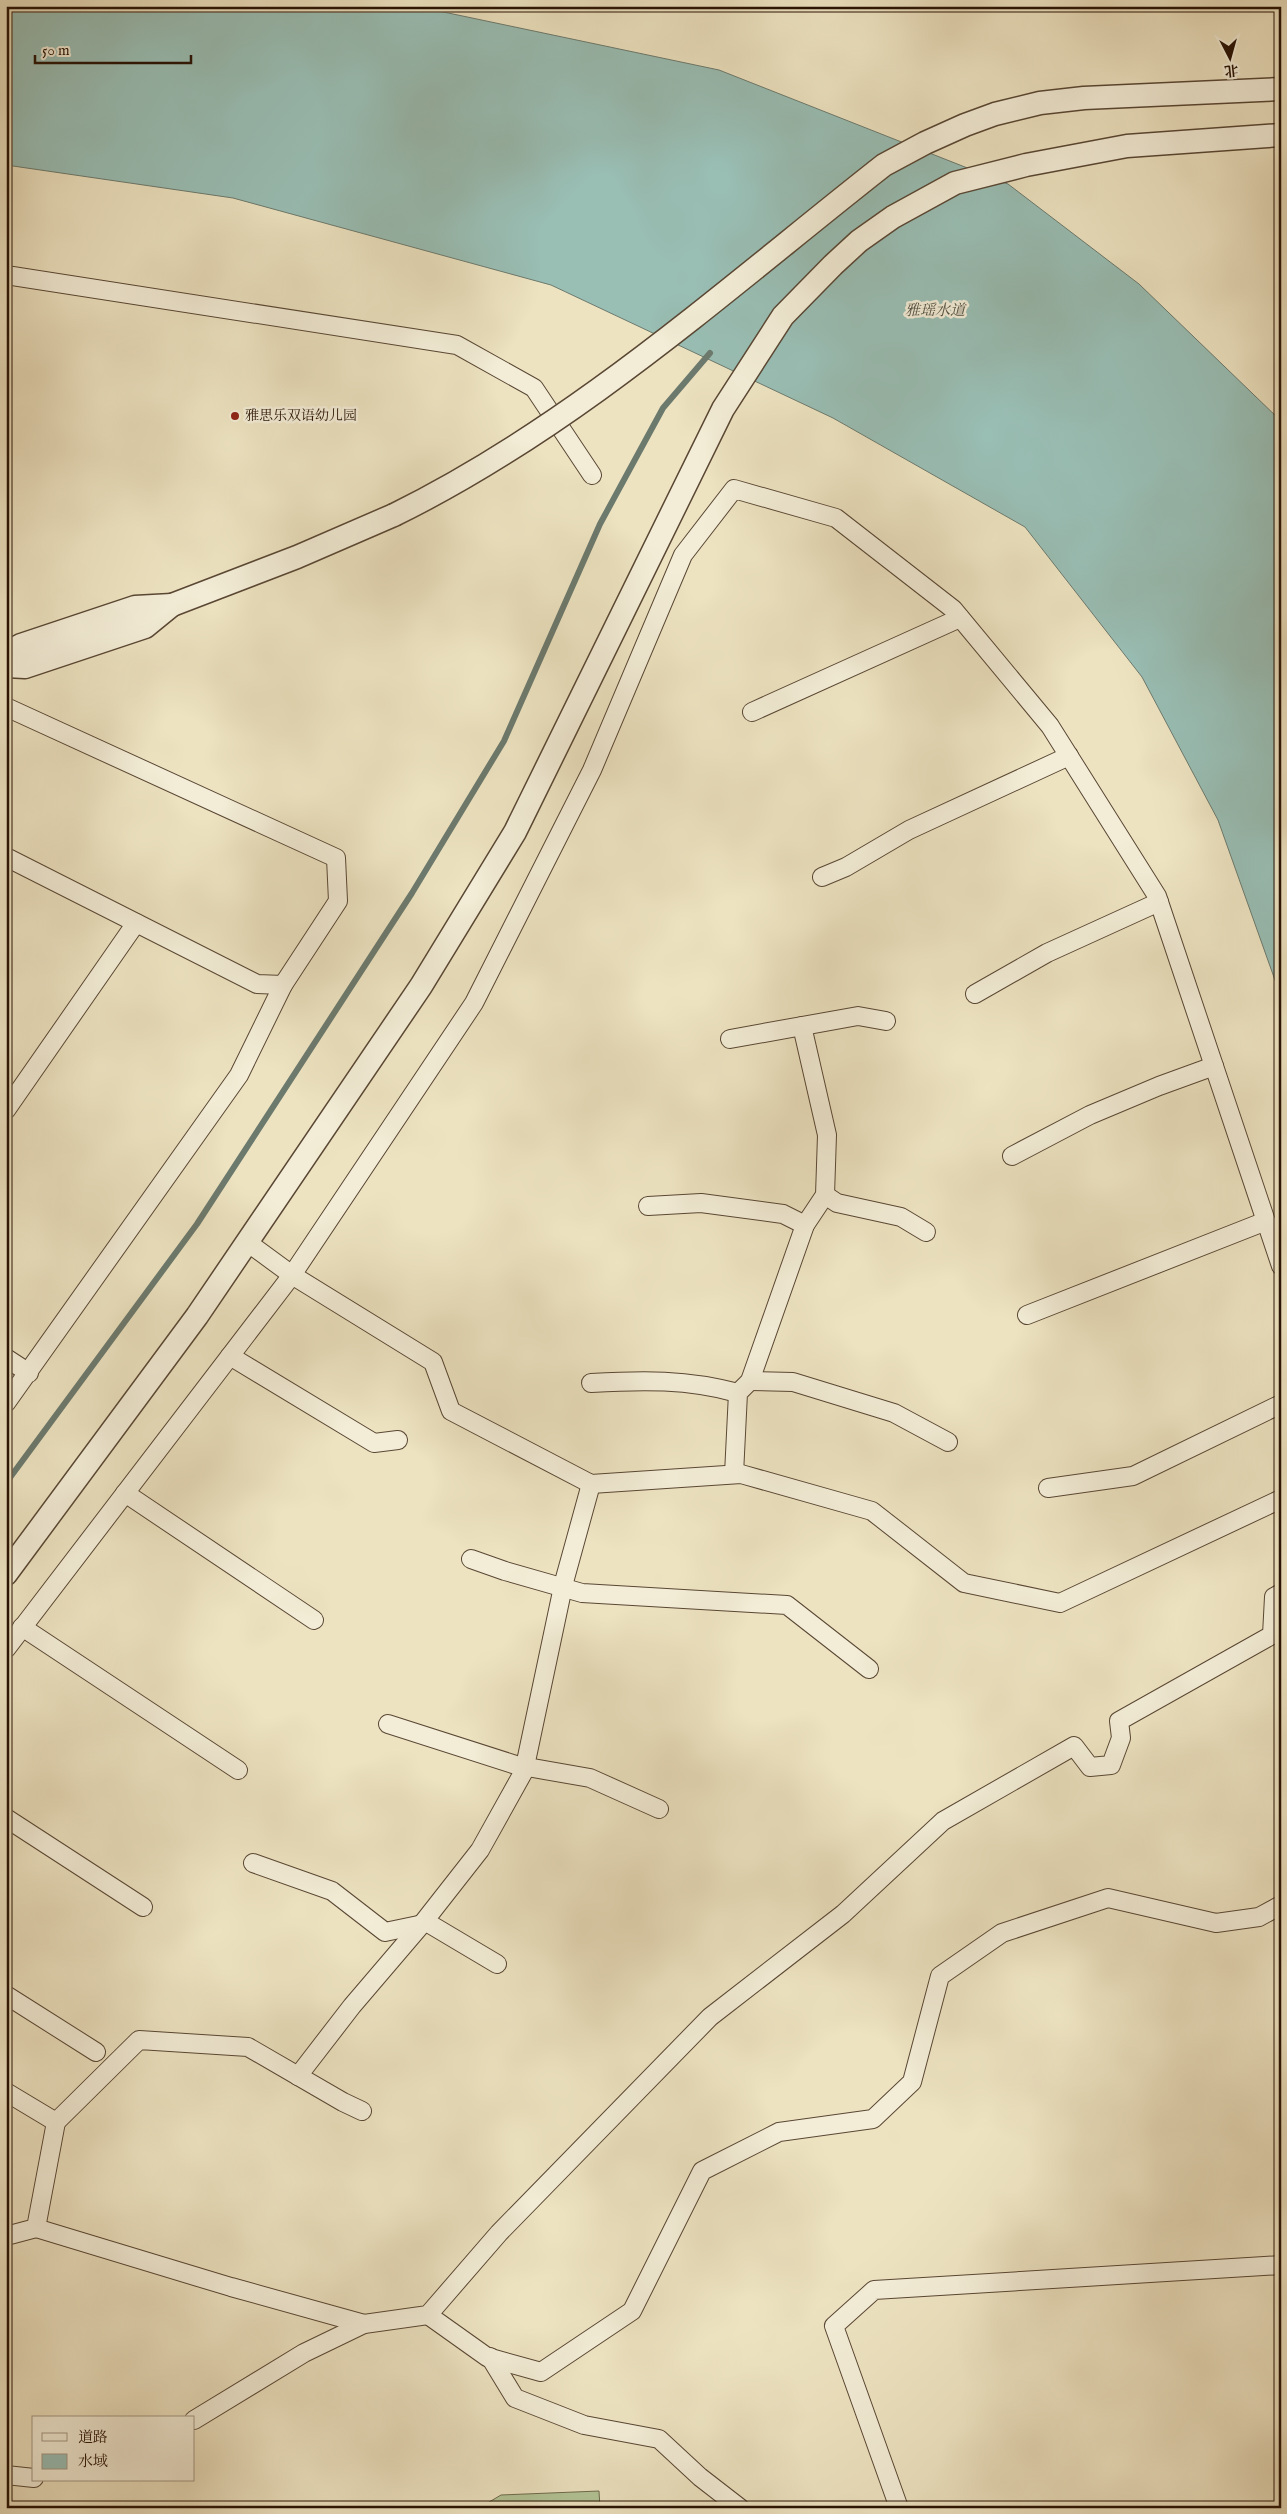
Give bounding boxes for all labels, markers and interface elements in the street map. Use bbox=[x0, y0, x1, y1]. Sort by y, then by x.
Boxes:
scale bar bbox=[35, 32, 191, 64]
north arrow bbox=[1204, 32, 1254, 82]
text: 50 m bbox=[42, 41, 70, 60]
text: 北 bbox=[1223, 60, 1239, 80]
water label: 雅瑶水道 bbox=[905, 301, 967, 320]
place label: 雅思乐双语幼儿园 bbox=[245, 407, 357, 425]
marker: 雅思乐双语幼儿园 bbox=[229, 410, 241, 422]
legend bbox=[32, 2416, 195, 2482]
text: 道路 bbox=[78, 2428, 108, 2447]
text: 水域 bbox=[78, 2452, 108, 2471]

